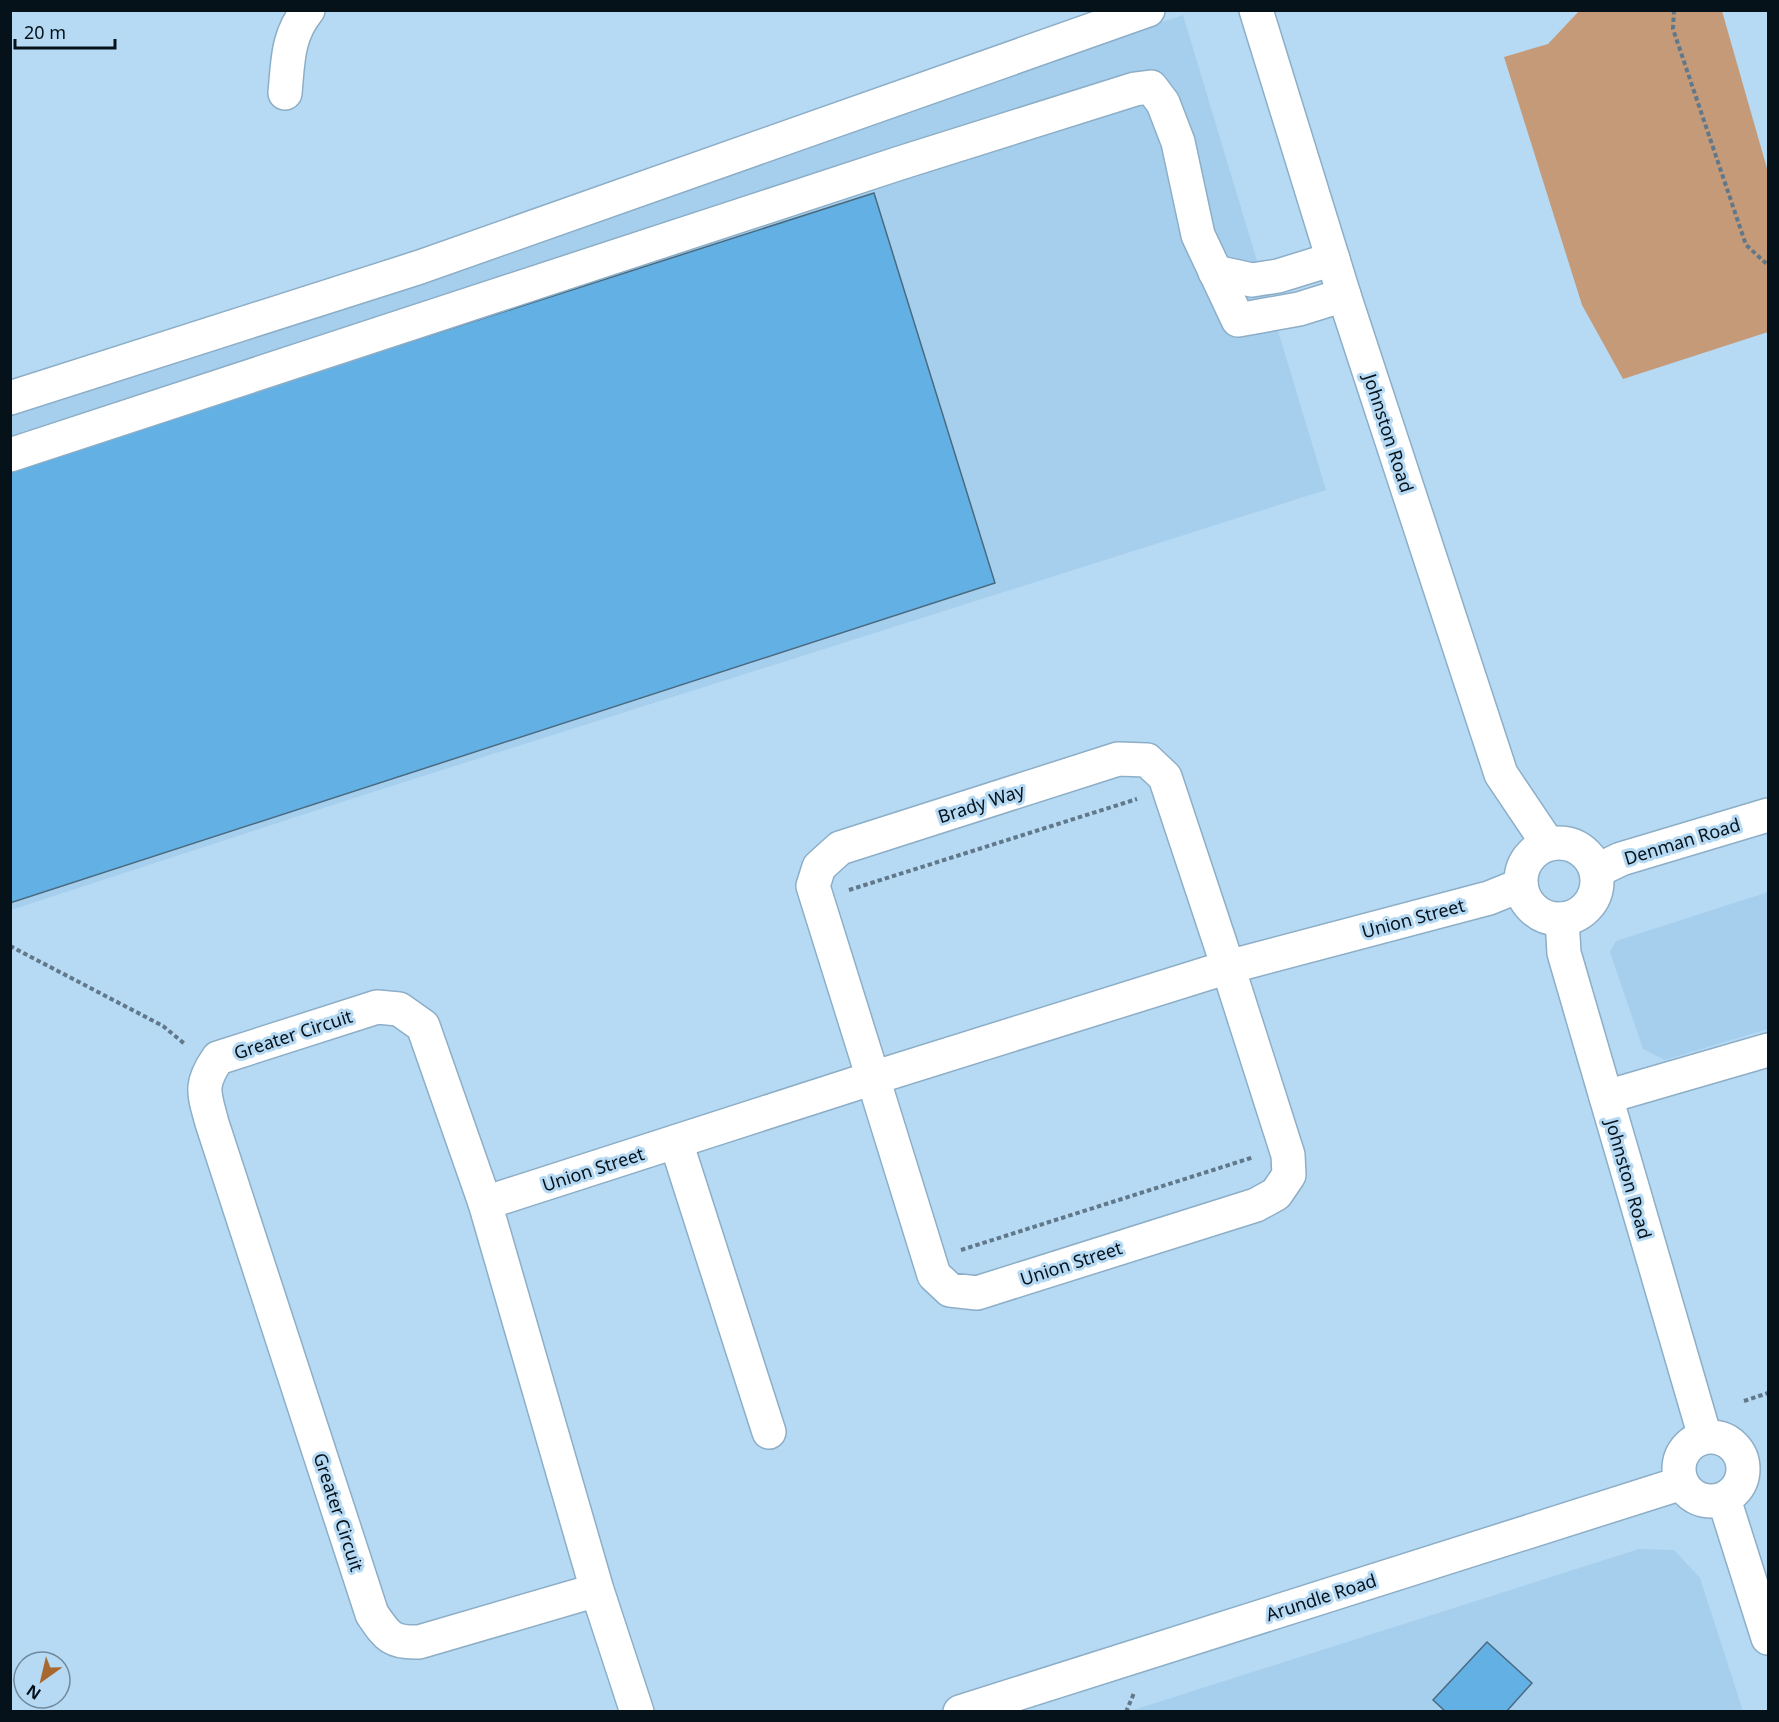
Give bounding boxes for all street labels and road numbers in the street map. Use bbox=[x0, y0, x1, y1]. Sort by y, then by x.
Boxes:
street label: Johnston Road bbox=[1358, 369, 1419, 495]
street label: Brady Way bbox=[935, 778, 1028, 828]
street label: Denman Road bbox=[1621, 812, 1743, 870]
street label: Union Street bbox=[1359, 893, 1468, 943]
street label: Greater Circuit bbox=[231, 1003, 356, 1064]
street label: Johnston Road bbox=[1600, 1115, 1658, 1241]
street label: Union Street bbox=[539, 1141, 648, 1197]
street label: Union Street bbox=[1017, 1235, 1126, 1291]
street label: Greater Circuit bbox=[309, 1450, 370, 1575]
street label: Arundle Road bbox=[1263, 1568, 1379, 1626]

